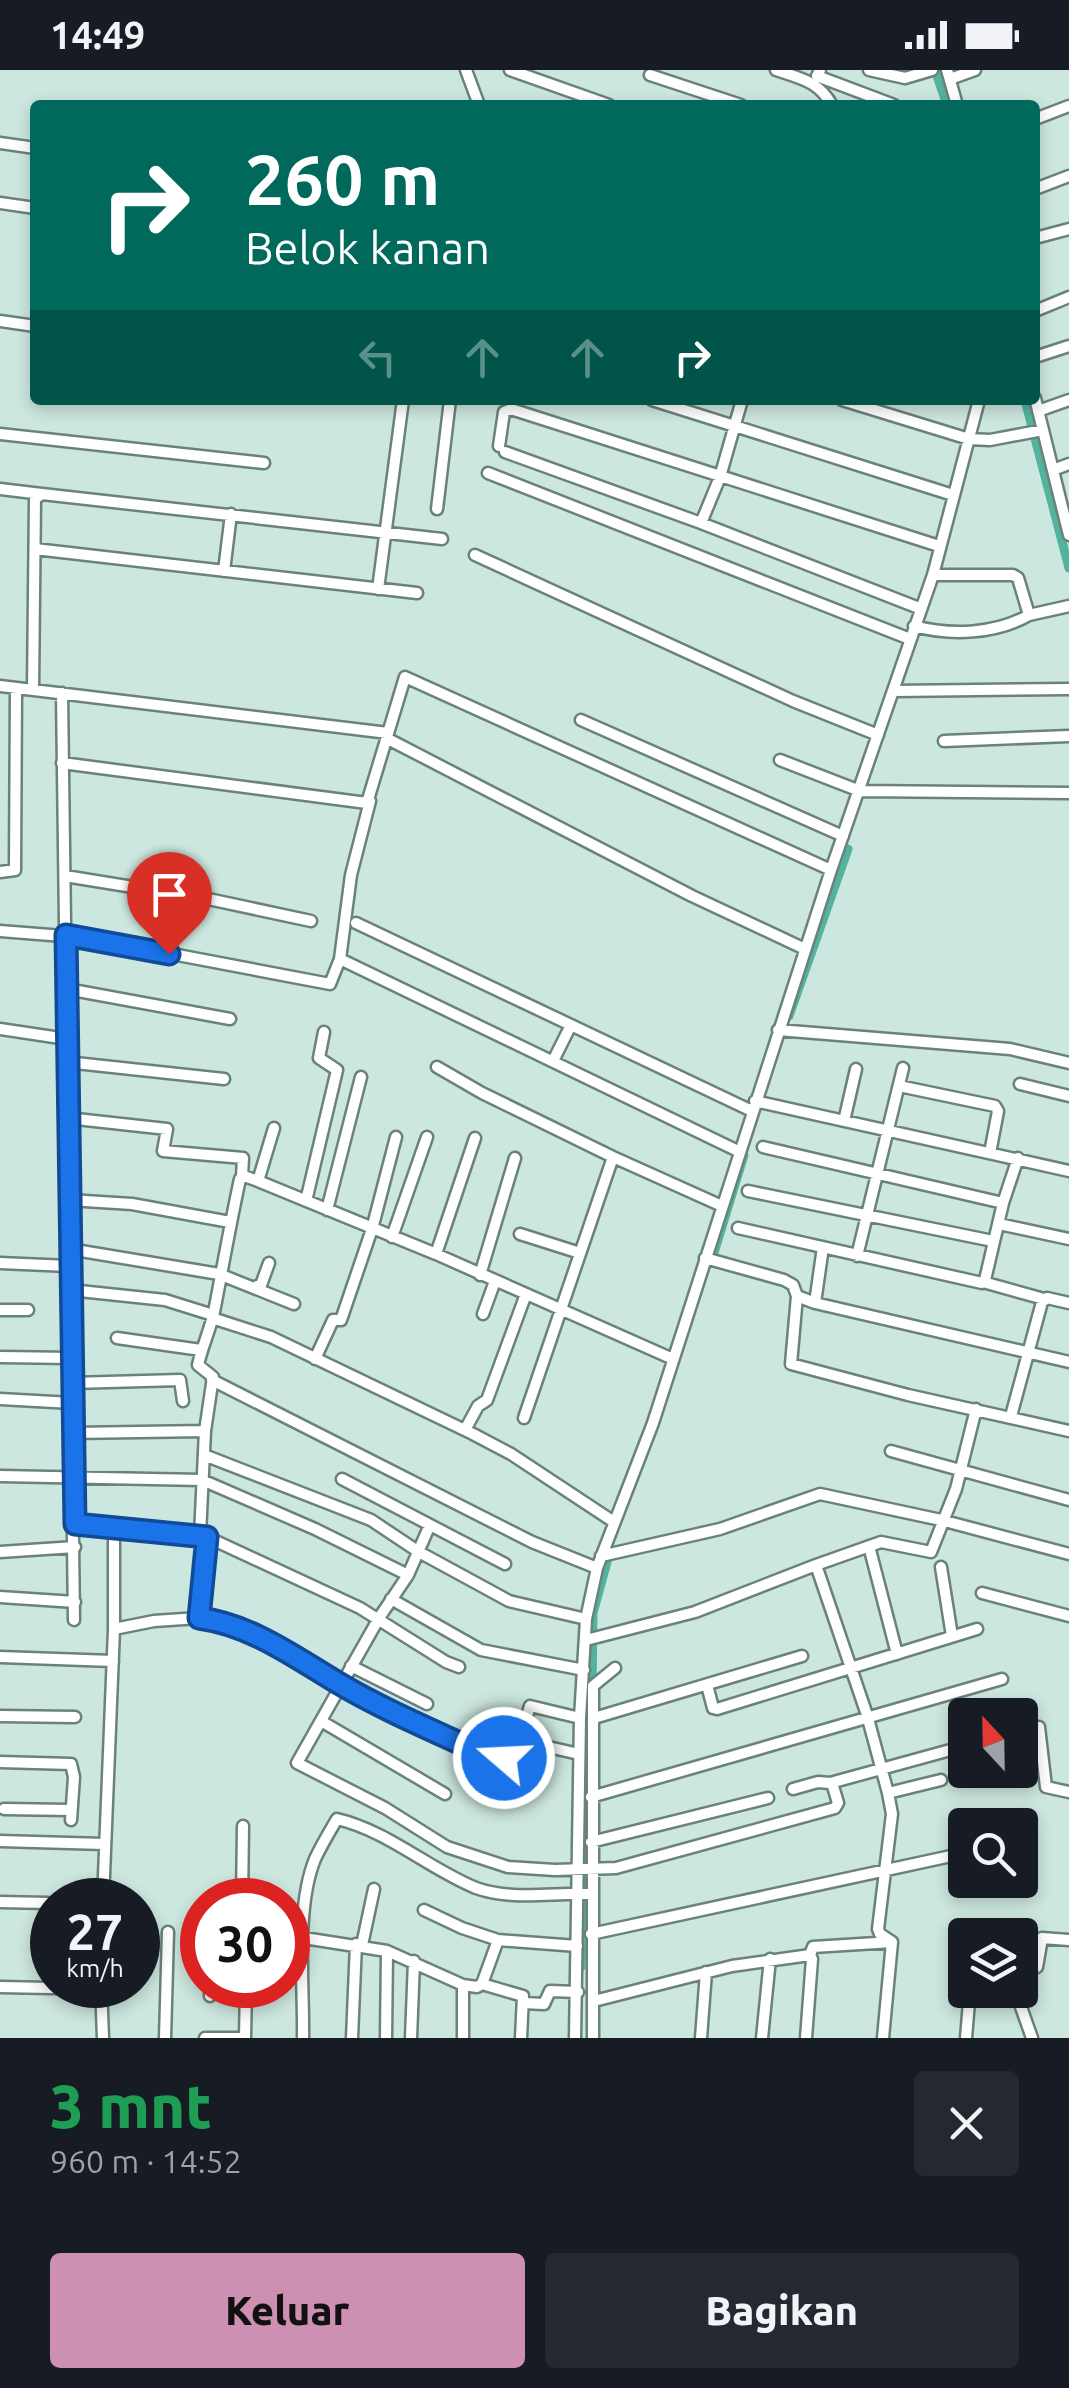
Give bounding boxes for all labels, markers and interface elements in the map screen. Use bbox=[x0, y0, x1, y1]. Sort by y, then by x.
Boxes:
text: 14:49 bbox=[50, 14, 145, 56]
icon: right bbox=[80, 140, 210, 270]
text: 260 m bbox=[245, 140, 440, 218]
text: Belok kanan bbox=[245, 222, 490, 273]
icon: left bbox=[350, 330, 405, 385]
icon: ahead bbox=[455, 330, 510, 385]
icon: ahead bbox=[560, 330, 615, 385]
icon: right bbox=[665, 330, 720, 385]
pin bbox=[127, 852, 212, 955]
icon: arrive bbox=[142, 867, 197, 922]
north arrow bbox=[948, 1698, 1038, 1788]
map controls bbox=[948, 1698, 1038, 2008]
position arrow bbox=[452, 1706, 556, 1810]
button: search bbox=[948, 1808, 1038, 1898]
speed limit sign: 30 bbox=[180, 1878, 310, 2008]
text: 27 bbox=[67, 1903, 123, 1959]
button: layers bbox=[948, 1918, 1038, 2008]
text: km/h bbox=[66, 1954, 124, 1982]
button: close bbox=[914, 2071, 1019, 2176]
text: 3 mnt bbox=[50, 2072, 212, 2139]
text: 960 m · 14:52 bbox=[50, 2143, 242, 2179]
button: Keluar bbox=[50, 2253, 525, 2368]
button: Bagikan bbox=[545, 2253, 1019, 2368]

